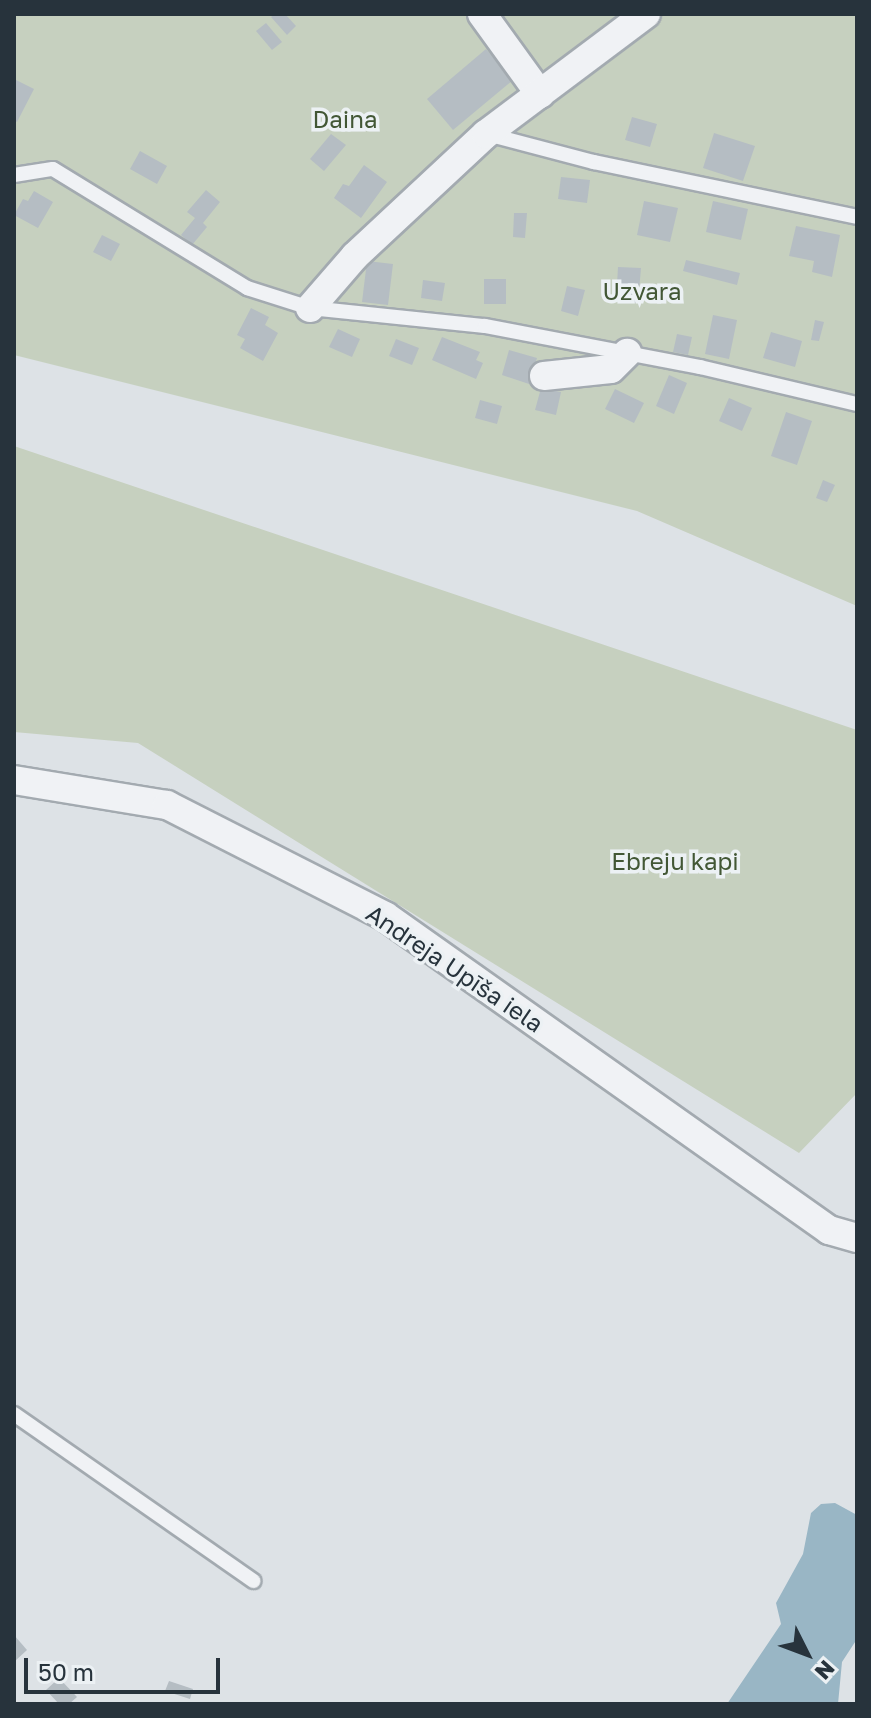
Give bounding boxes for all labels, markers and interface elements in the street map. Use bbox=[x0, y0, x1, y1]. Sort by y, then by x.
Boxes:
park label: Daina bbox=[312, 105, 378, 133]
park label: Uzvara bbox=[603, 277, 681, 305]
park label: Ebreju kapi bbox=[611, 847, 739, 875]
street label: Andreja Upīša iela bbox=[361, 898, 549, 1038]
north arrow bbox=[767, 1614, 847, 1694]
scale bar bbox=[28, 1642, 224, 1692]
text: N bbox=[810, 1655, 841, 1686]
text: 50 m bbox=[38, 1657, 94, 1686]

